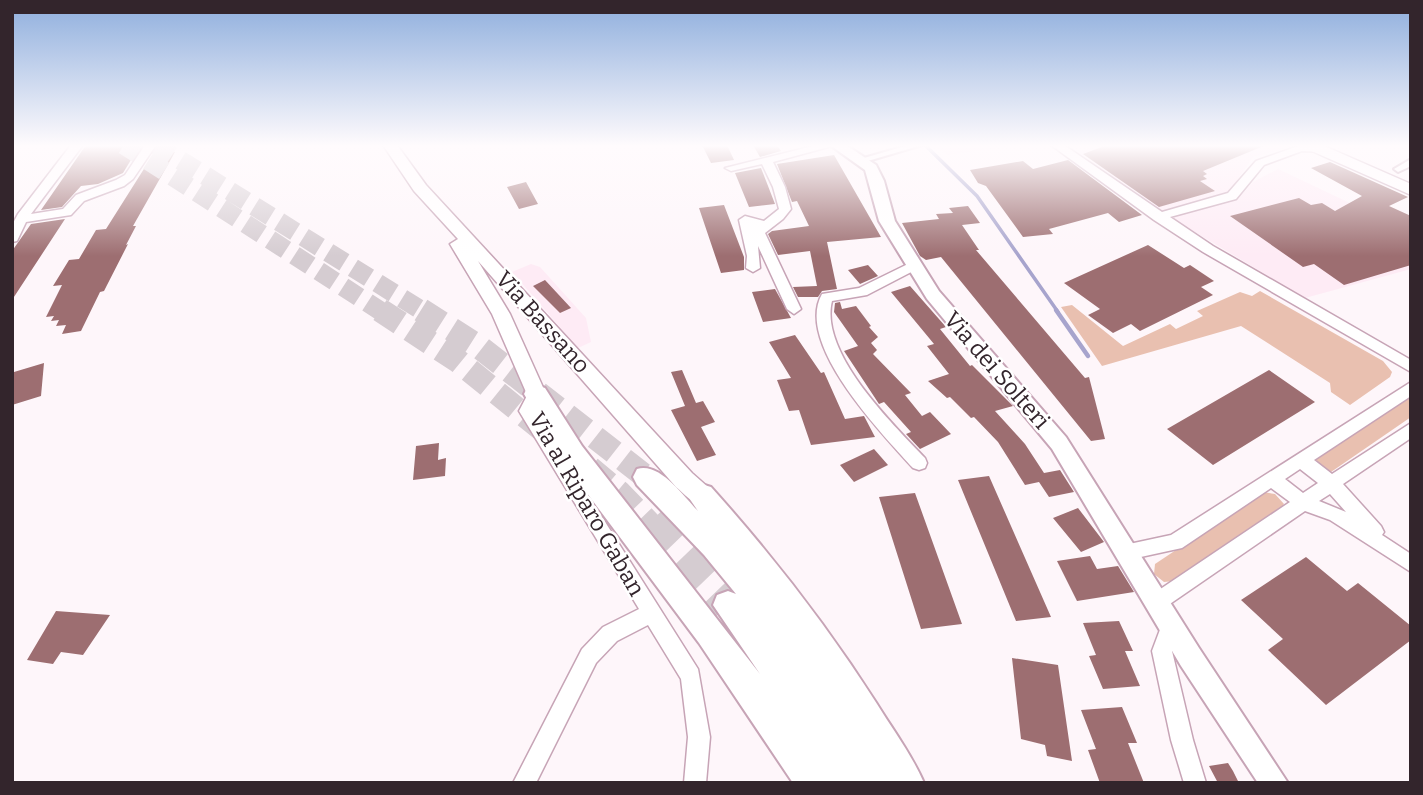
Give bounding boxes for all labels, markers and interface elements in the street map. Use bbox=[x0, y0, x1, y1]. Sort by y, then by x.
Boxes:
street label: Via Bassano bbox=[490, 265, 596, 379]
street label: Via dei Solteri bbox=[938, 305, 1056, 435]
street label: Via al Riparo Gaban bbox=[523, 407, 651, 601]

